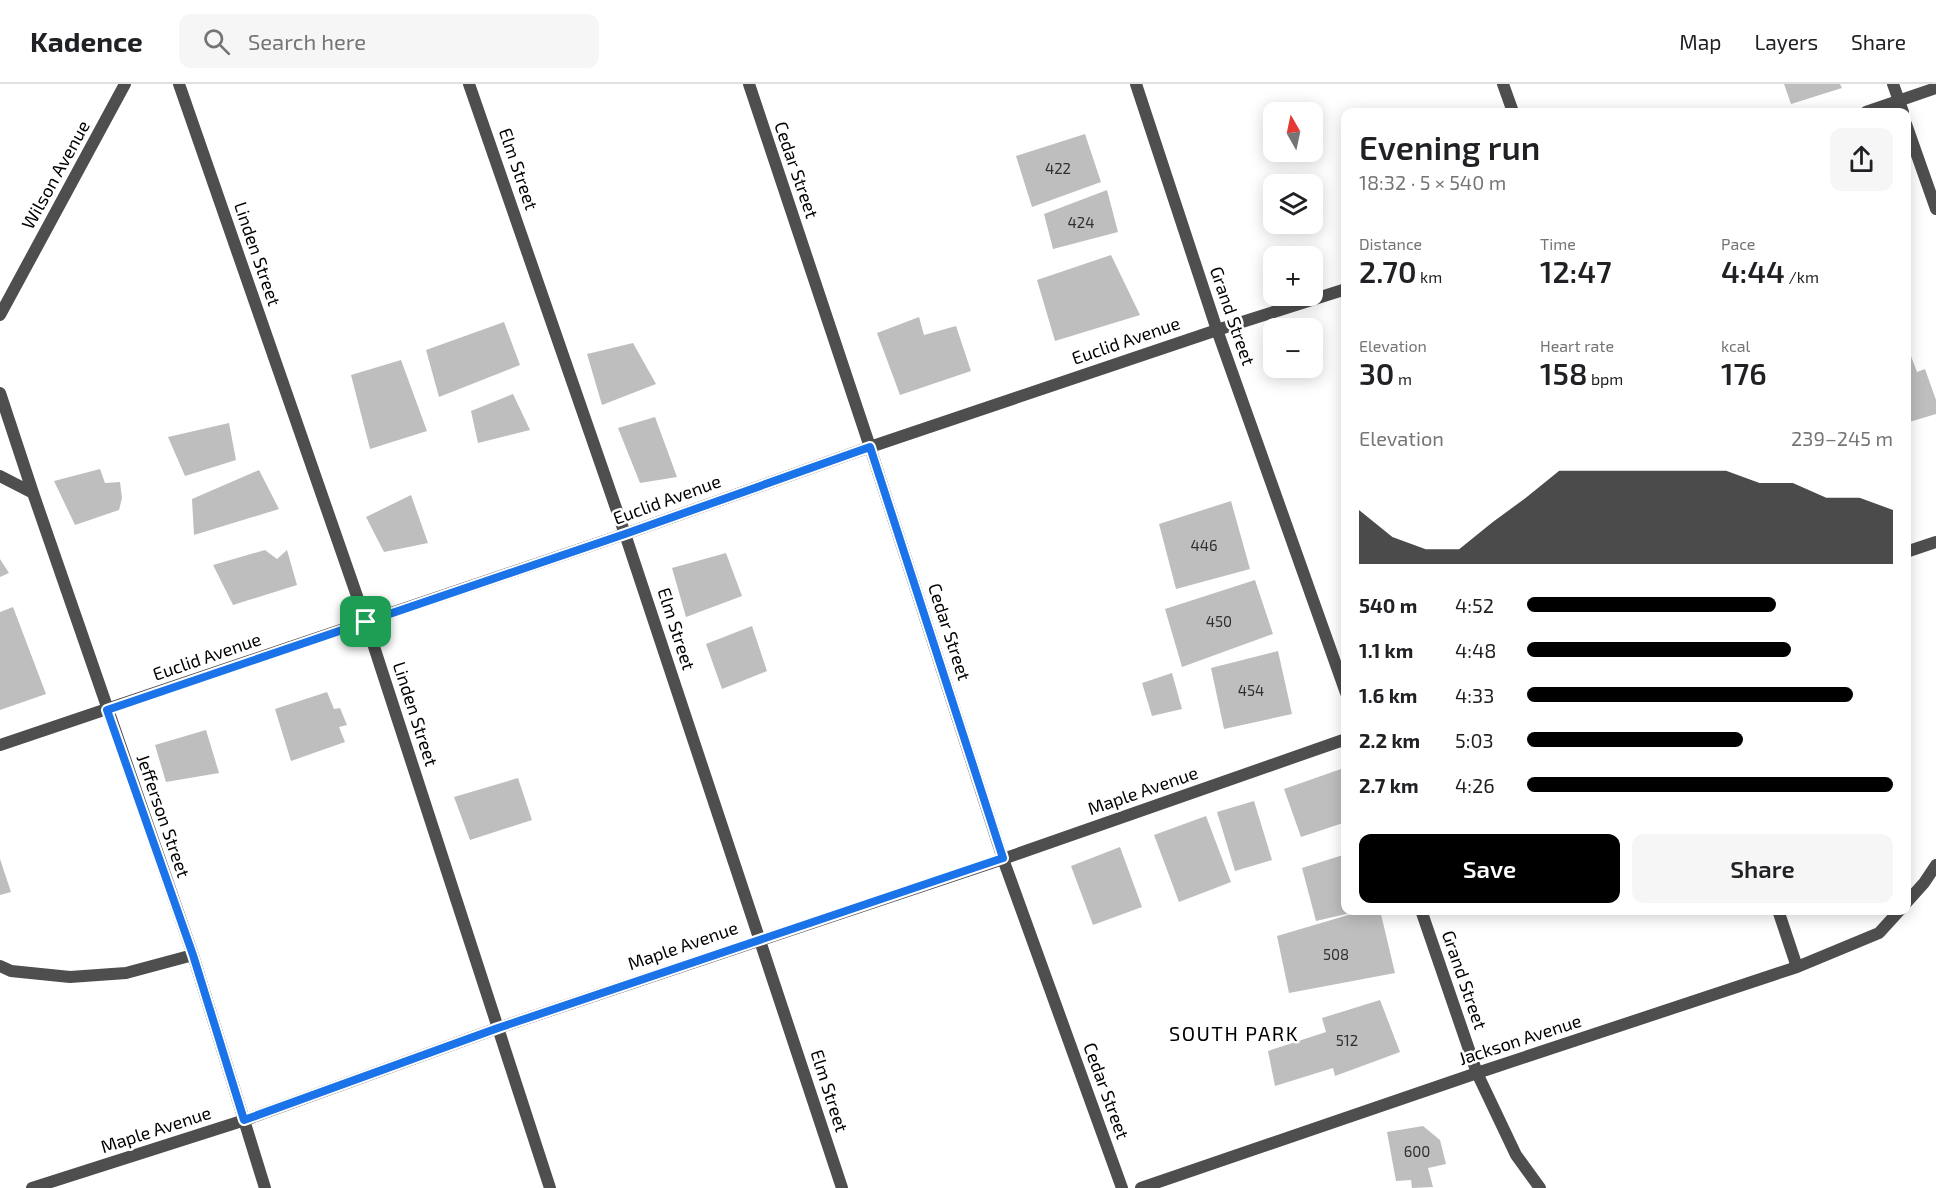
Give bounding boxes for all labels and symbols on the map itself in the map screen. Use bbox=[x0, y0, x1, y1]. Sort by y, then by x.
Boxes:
north arrow bbox=[1263, 102, 1323, 162]
street label: Wilson Avenue bbox=[16, 116, 94, 233]
street label: Cedar Street bbox=[770, 118, 824, 221]
street label: Elm Street bbox=[495, 125, 543, 213]
house number: 422 bbox=[1045, 159, 1071, 177]
street label: Linden Street bbox=[230, 199, 286, 309]
house number: 424 bbox=[1068, 213, 1094, 231]
street label: Grand Street bbox=[1206, 263, 1260, 368]
street label: Euclid Avenue bbox=[1069, 311, 1183, 369]
street label: Euclid Avenue bbox=[610, 469, 724, 529]
house number: 446 bbox=[1190, 536, 1218, 554]
street label: Cedar Street bbox=[924, 580, 976, 683]
street label: Elm Street bbox=[653, 585, 701, 673]
pin bbox=[340, 596, 391, 647]
house number: 450 bbox=[1206, 612, 1232, 630]
street label: Euclid Avenue bbox=[150, 627, 264, 685]
street label: Linden Street bbox=[389, 659, 443, 769]
house number: 454 bbox=[1238, 681, 1264, 699]
street label: Jefferson Street bbox=[133, 751, 195, 880]
street label: Maple Avenue bbox=[1085, 761, 1201, 819]
street label: Maple Avenue bbox=[625, 916, 741, 974]
street label: Grand Street bbox=[1438, 927, 1492, 1032]
house number: 508 bbox=[1323, 945, 1349, 963]
street label: Jackson Avenue bbox=[1456, 1009, 1584, 1069]
district label: SOUTH PARK bbox=[1169, 1021, 1299, 1045]
house number: 512 bbox=[1336, 1031, 1358, 1049]
street label: Cedar Street bbox=[1079, 1039, 1135, 1142]
street label: Elm Street bbox=[806, 1047, 854, 1135]
street label: Maple Avenue bbox=[98, 1101, 214, 1157]
house number: 600 bbox=[1404, 1142, 1430, 1160]

